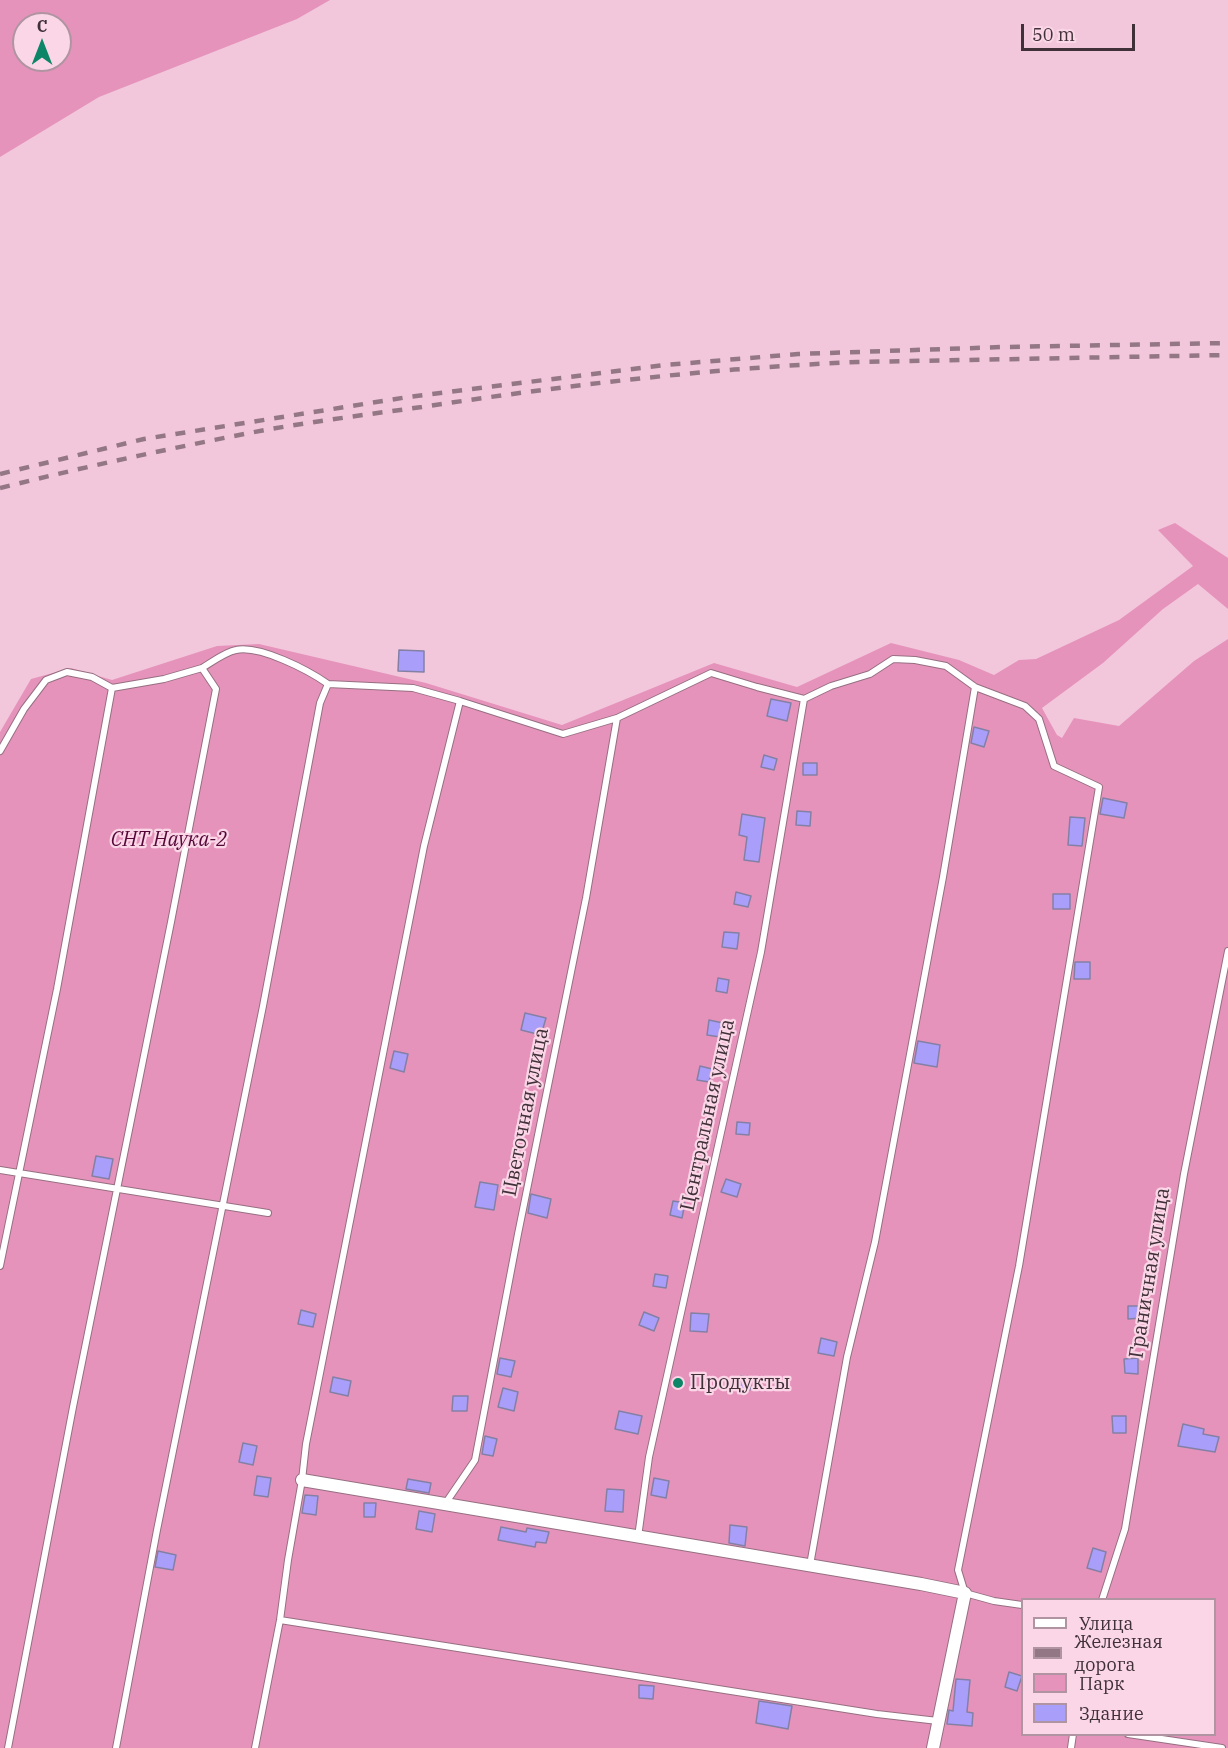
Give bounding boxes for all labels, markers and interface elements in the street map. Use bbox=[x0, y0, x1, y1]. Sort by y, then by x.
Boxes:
north arrow bbox=[12, 12, 72, 72]
scale bar bbox=[1024, 12, 1138, 50]
text: С bbox=[37, 16, 47, 36]
text: 50 m bbox=[1032, 23, 1075, 46]
park label: СНТ Наука-2 bbox=[111, 828, 227, 852]
street label: Центральная улица bbox=[676, 1017, 740, 1213]
street label: Цветочная улица bbox=[498, 1026, 554, 1198]
street label: Граничная улица bbox=[1125, 1186, 1175, 1360]
place label: Продукты bbox=[690, 1371, 790, 1395]
marker: Продукты bbox=[671, 1376, 685, 1390]
legend bbox=[1021, 1598, 1216, 1736]
text: Улица bbox=[1079, 1612, 1133, 1635]
text: Железная дорога bbox=[1074, 1630, 1163, 1676]
text: Парк bbox=[1079, 1672, 1125, 1695]
text: Здание bbox=[1079, 1702, 1144, 1725]

